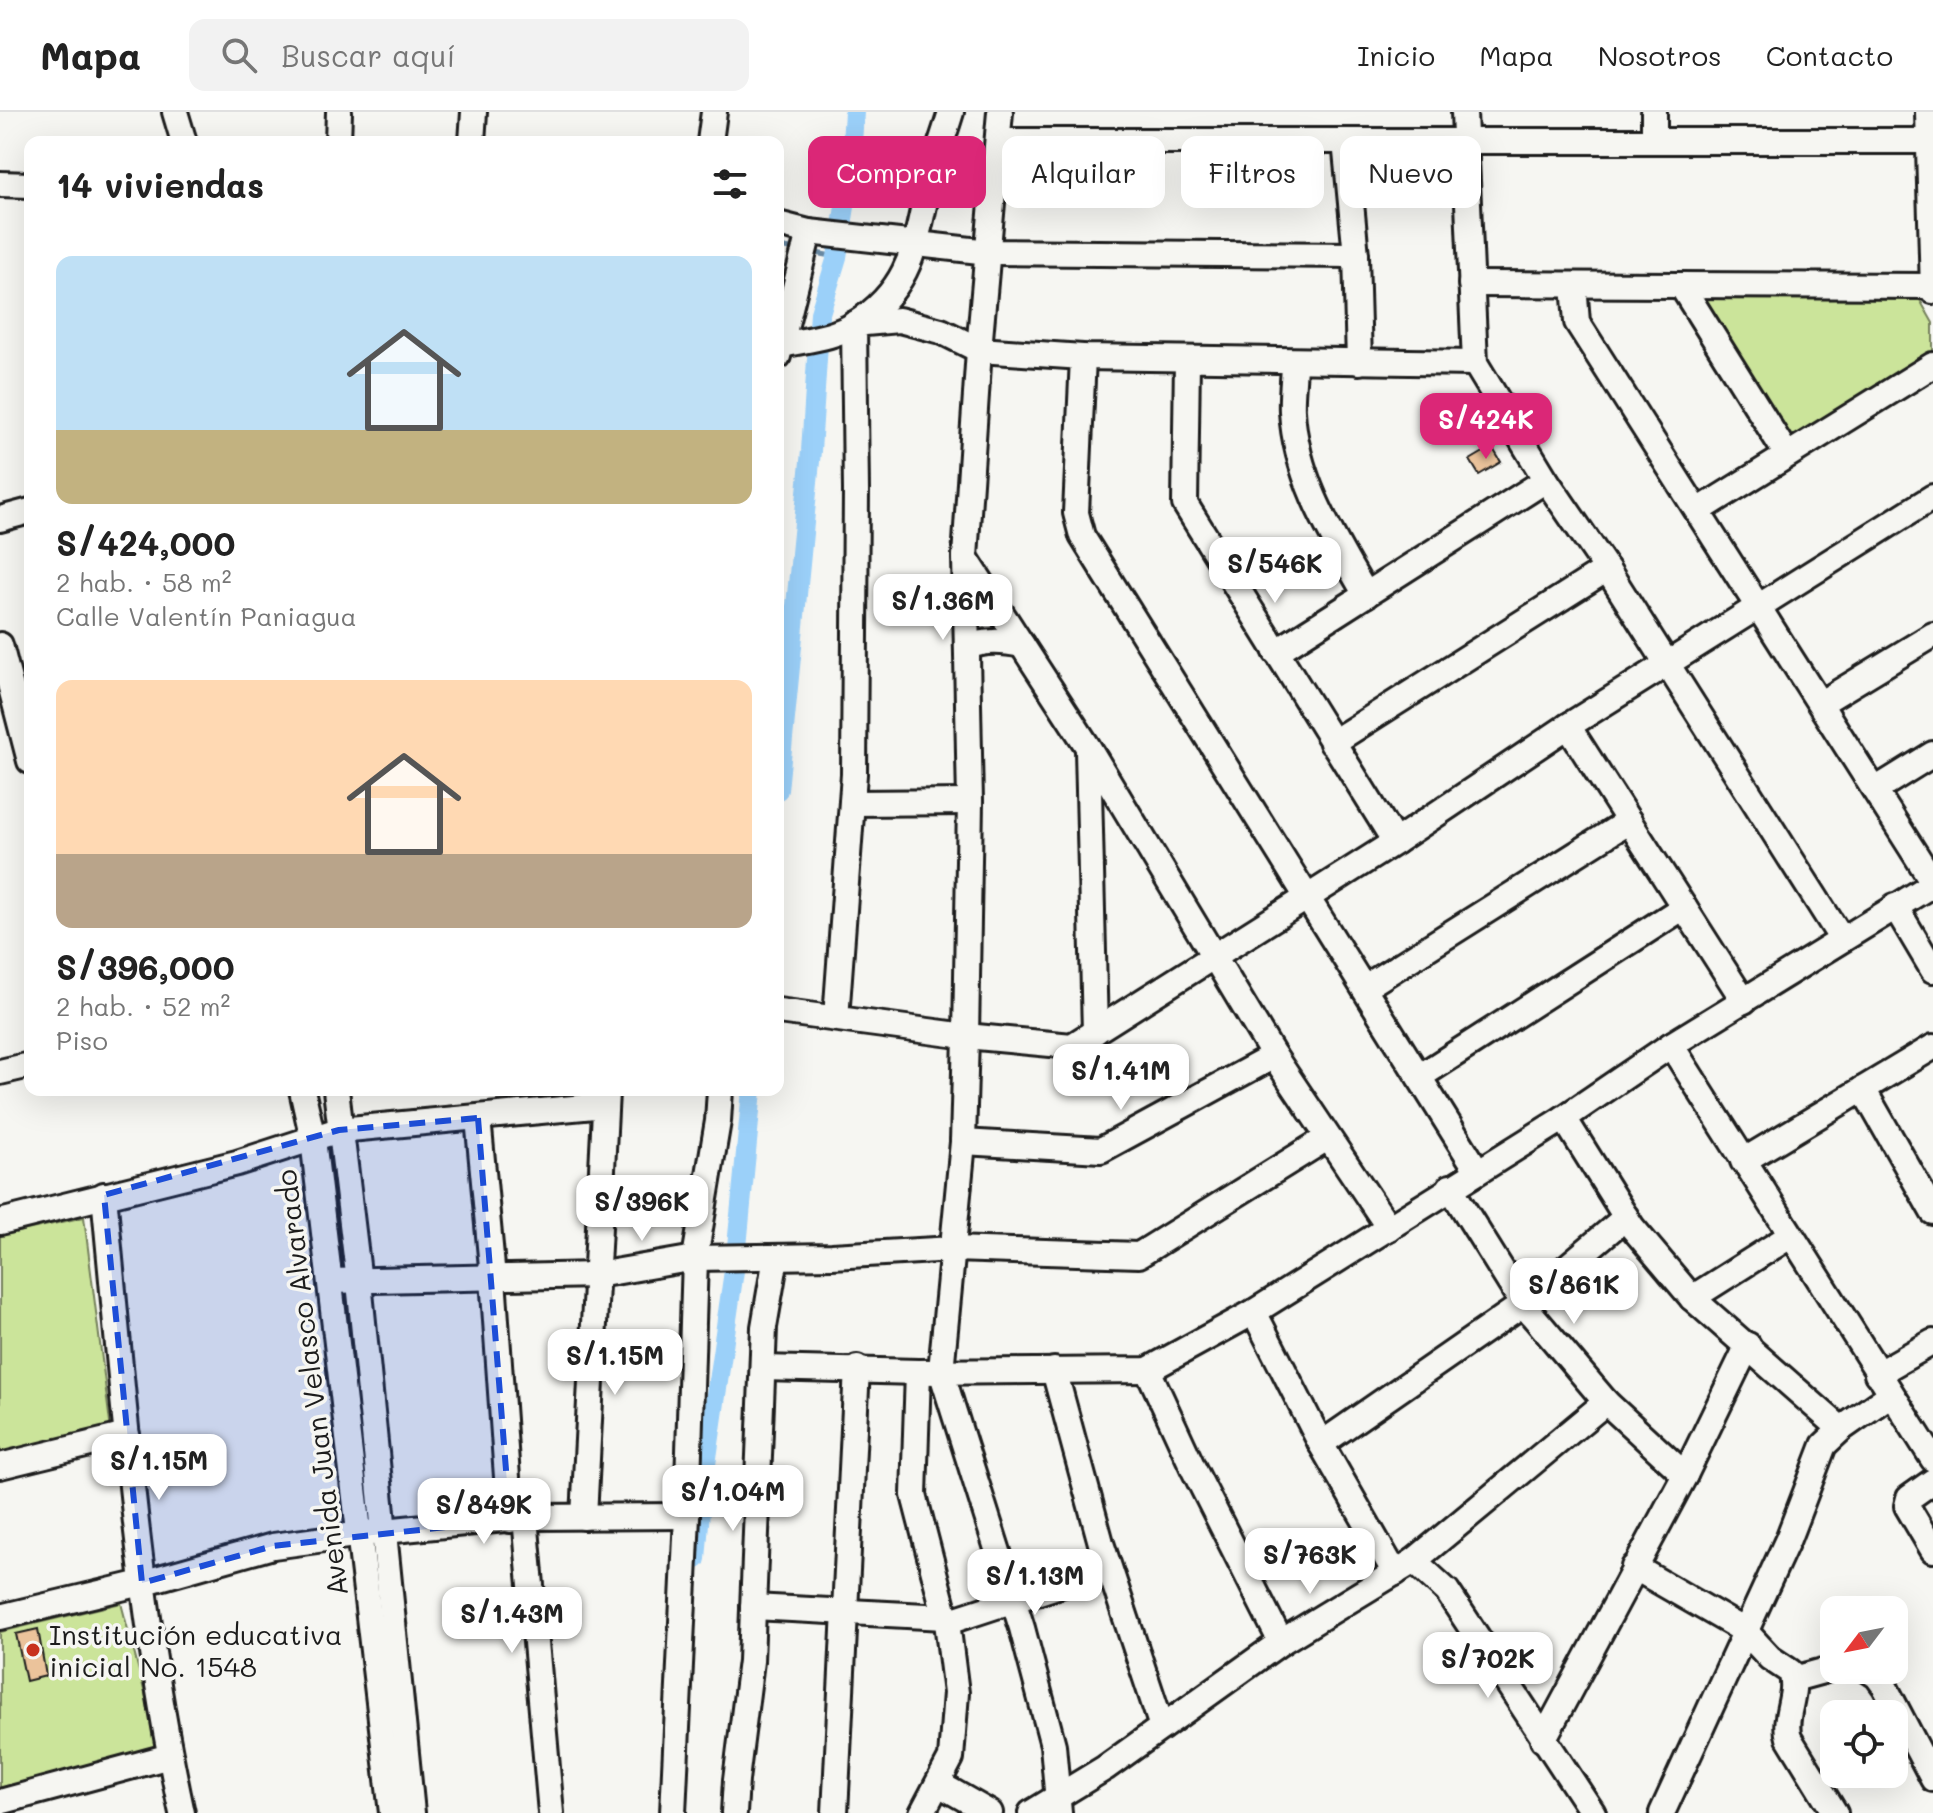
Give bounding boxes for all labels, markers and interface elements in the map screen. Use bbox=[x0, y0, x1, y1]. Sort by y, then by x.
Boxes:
search box bbox=[189, 19, 749, 91]
text: Mapa bbox=[40, 30, 141, 80]
icon: search bbox=[217, 33, 261, 77]
text: Buscar aquí bbox=[281, 35, 456, 75]
text: Inicio bbox=[1357, 37, 1435, 73]
text: Mapa bbox=[1479, 37, 1554, 73]
text: Nosotros bbox=[1598, 37, 1722, 73]
text: Contacto bbox=[1766, 37, 1893, 73]
chip: Comprar bbox=[808, 136, 986, 208]
chip: Alquilar bbox=[1002, 136, 1165, 208]
chip: Filtros bbox=[1181, 136, 1324, 208]
chip: Nuevo bbox=[1340, 136, 1481, 208]
text: 14 viviendas bbox=[56, 162, 264, 207]
icon: filters bbox=[708, 162, 752, 206]
icon: home bbox=[332, 308, 476, 452]
pin: S/424K bbox=[1421, 393, 1551, 461]
text: S/424K bbox=[1438, 402, 1534, 436]
text: S/424,000 bbox=[56, 520, 235, 565]
pin: S/546K bbox=[1210, 537, 1340, 605]
text: S/546K bbox=[1227, 546, 1323, 580]
text: 2 hab. · 58 m² bbox=[56, 565, 232, 599]
pin: S/1.36M bbox=[869, 574, 1017, 642]
text: S/1.36M bbox=[891, 583, 995, 617]
text: Calle Valentín Paniagua bbox=[56, 599, 357, 633]
icon: home bbox=[332, 732, 476, 876]
text: S/396,000 bbox=[56, 944, 235, 989]
text: 2 hab. · 52 m² bbox=[56, 989, 230, 1023]
text: Piso bbox=[56, 1023, 108, 1057]
pin: S/1.41M bbox=[1047, 1044, 1195, 1112]
text: S/1.41M bbox=[1071, 1053, 1171, 1087]
street label: Avenida Juan Velasco Alvarado bbox=[267, 1168, 355, 1598]
pin: S/396K bbox=[577, 1175, 707, 1243]
text: S/396K bbox=[594, 1184, 690, 1218]
pin: S/861K bbox=[1509, 1258, 1639, 1326]
text: S/861K bbox=[1528, 1267, 1620, 1301]
pin: S/1.15M bbox=[541, 1329, 689, 1397]
text: S/1.15M bbox=[566, 1338, 664, 1372]
pin: S/1.15M bbox=[85, 1434, 233, 1502]
text: S/1.15M bbox=[110, 1443, 208, 1477]
pin: S/1.04M bbox=[659, 1465, 807, 1533]
text: S/1.04M bbox=[680, 1474, 786, 1508]
pin: S/849K bbox=[419, 1478, 549, 1546]
text: S/849K bbox=[436, 1487, 532, 1521]
pin: S/763K bbox=[1245, 1528, 1375, 1596]
text: S/763K bbox=[1263, 1537, 1357, 1571]
pin: S/1.13M bbox=[961, 1549, 1109, 1617]
text: S/1.13M bbox=[985, 1558, 1085, 1592]
pin: S/1.43M bbox=[438, 1587, 586, 1655]
text: S/1.43M bbox=[460, 1596, 564, 1630]
north arrow bbox=[1820, 1596, 1908, 1684]
map controls bbox=[1820, 1596, 1908, 1788]
place label: Institución educativa inicial No. 1548 bbox=[49, 1616, 342, 1684]
pin: S/702K bbox=[1423, 1632, 1553, 1700]
marker: Institución educativa inicial No. 1548 bbox=[24, 1641, 42, 1659]
text: S/702K bbox=[1441, 1641, 1535, 1675]
button: locate bbox=[1820, 1700, 1908, 1788]

